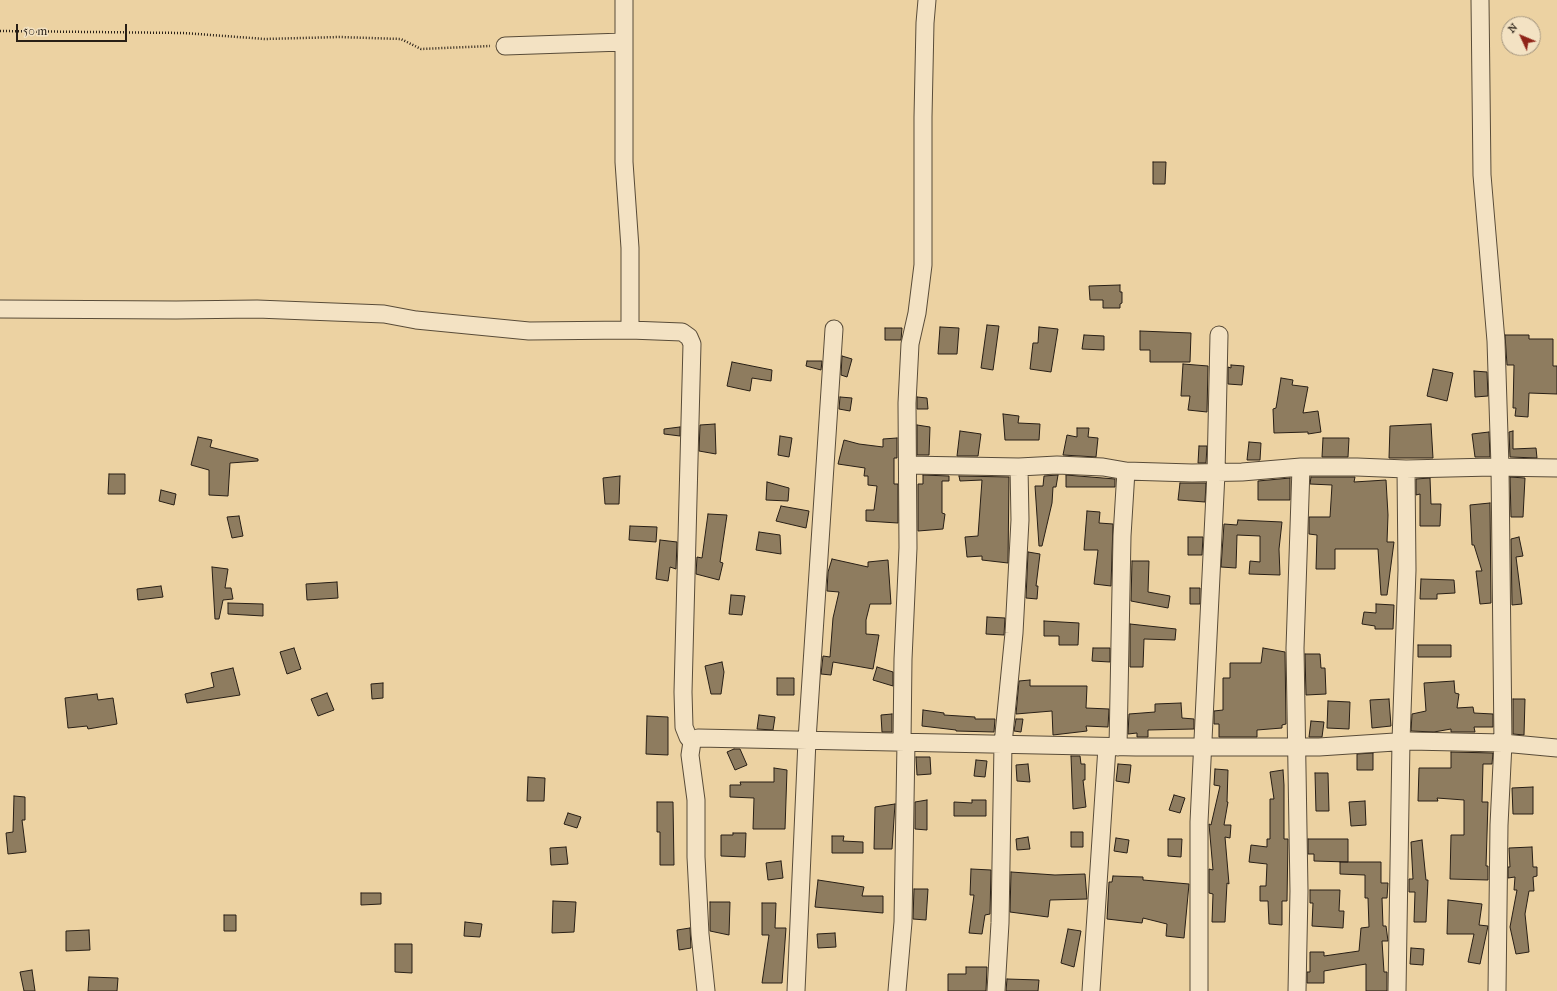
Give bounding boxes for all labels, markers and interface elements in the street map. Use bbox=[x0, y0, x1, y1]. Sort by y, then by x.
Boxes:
scale bar bbox=[18, 16, 129, 42]
north arrow bbox=[1501, 16, 1541, 56]
text: N bbox=[1505, 20, 1520, 36]
text: 50 m bbox=[23, 24, 47, 38]

